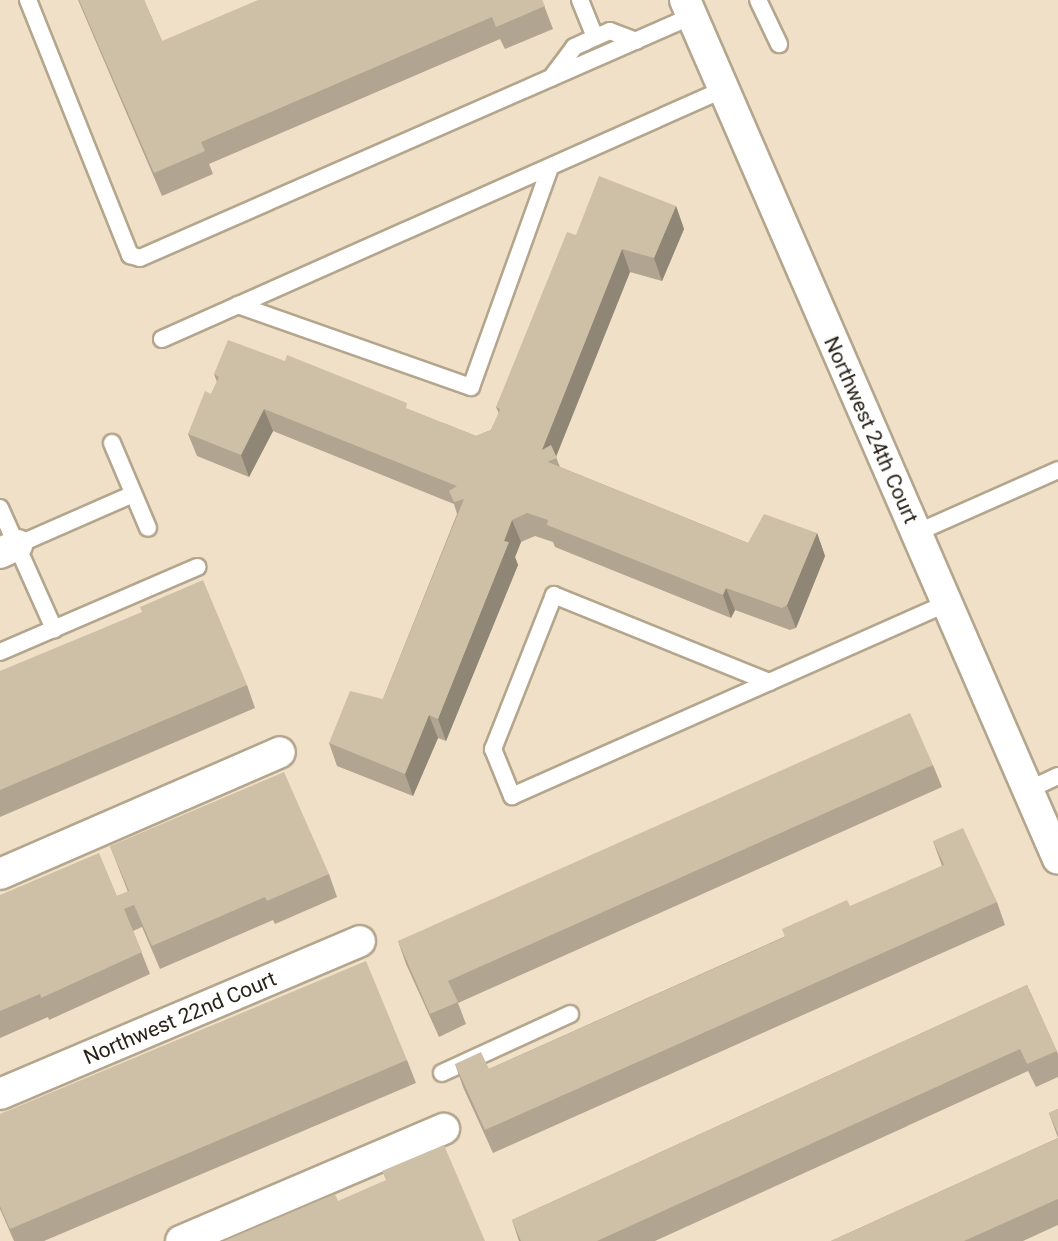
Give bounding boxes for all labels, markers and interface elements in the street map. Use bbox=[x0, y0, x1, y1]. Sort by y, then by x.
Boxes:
street label: Northwest 24th Court bbox=[818, 333, 924, 527]
street label: Northwest 22nd Court bbox=[80, 966, 280, 1070]

